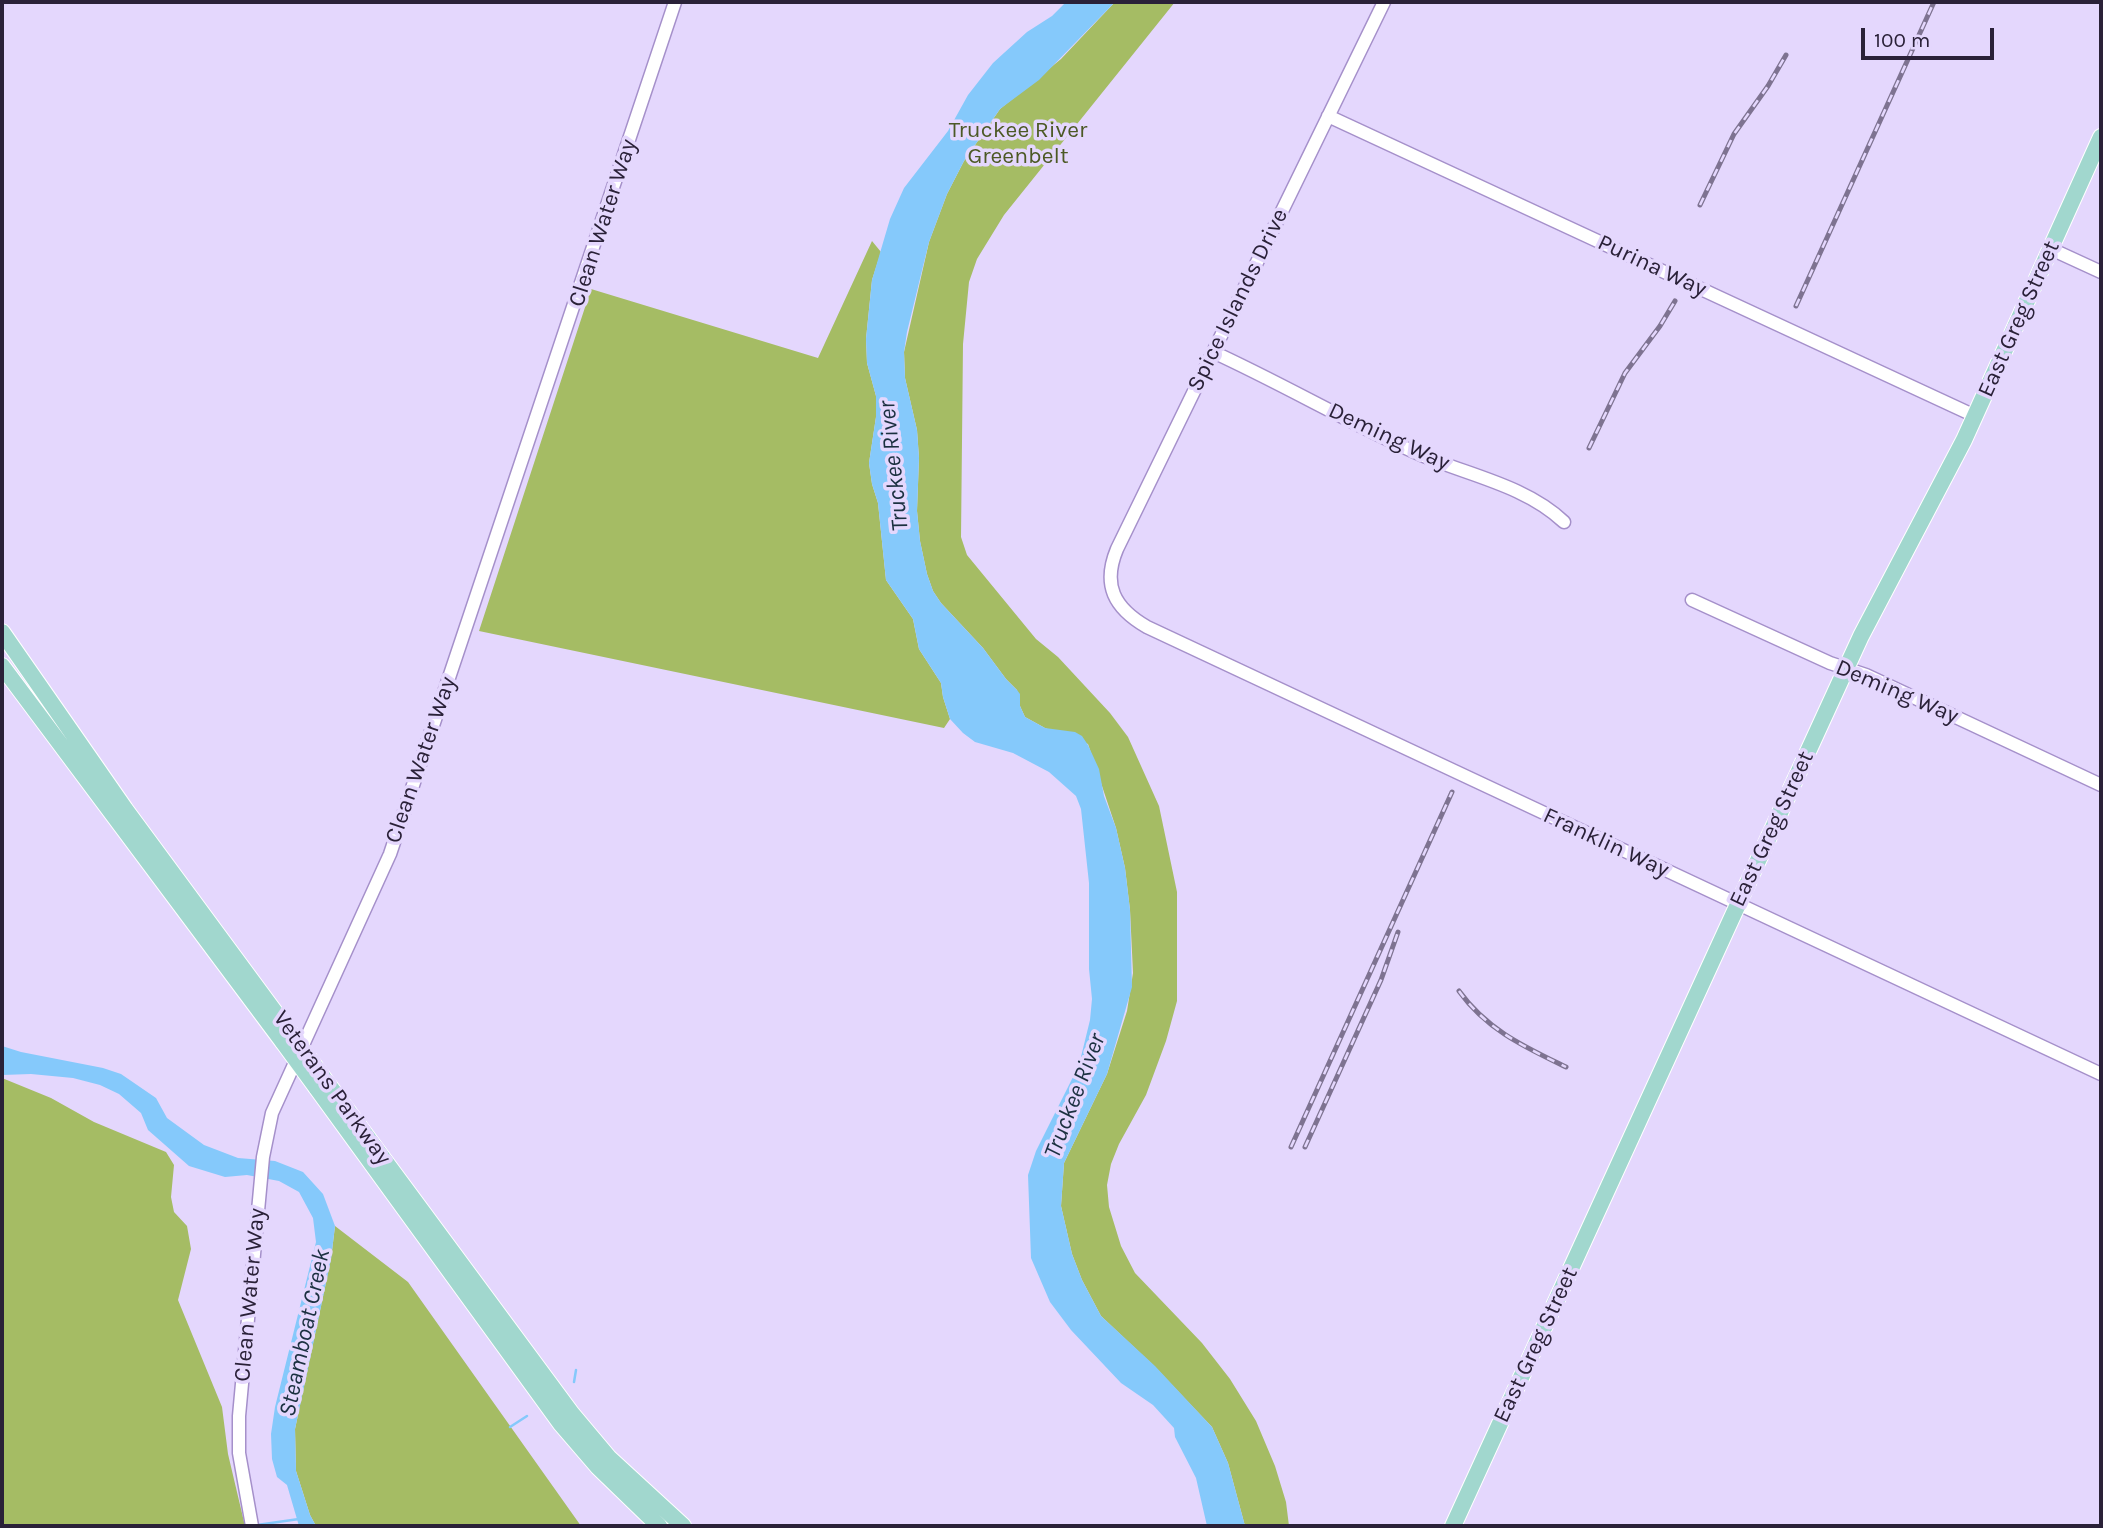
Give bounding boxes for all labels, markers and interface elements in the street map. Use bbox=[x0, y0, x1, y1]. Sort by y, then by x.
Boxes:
scale bar bbox=[1865, 14, 1998, 58]
text: 100 m bbox=[1874, 28, 1931, 52]
park label: Truckee River Greenbelt bbox=[949, 116, 1087, 170]
street label: Clean Water Way bbox=[563, 136, 643, 310]
street label: Spice Islands Drive bbox=[1182, 204, 1294, 396]
street label: Purina Way bbox=[1593, 229, 1711, 303]
street label: East Greg Street bbox=[1972, 237, 2066, 401]
street label: Deming Way bbox=[1324, 397, 1454, 477]
water label: Truckee River bbox=[873, 399, 915, 533]
street label: Deming Way bbox=[1831, 654, 1963, 730]
street label: Clean Water Way bbox=[380, 673, 462, 847]
street label: East Greg Street bbox=[1724, 747, 1820, 911]
street label: Franklin Way bbox=[1539, 802, 1673, 884]
street label: Veterans Parkway bbox=[267, 1006, 397, 1170]
water label: Truckee River bbox=[1038, 1030, 1112, 1162]
street label: Clean Water Way bbox=[229, 1207, 271, 1383]
water label: Steamboat Creek bbox=[273, 1247, 337, 1419]
street label: East Greg Street bbox=[1488, 1263, 1584, 1427]

